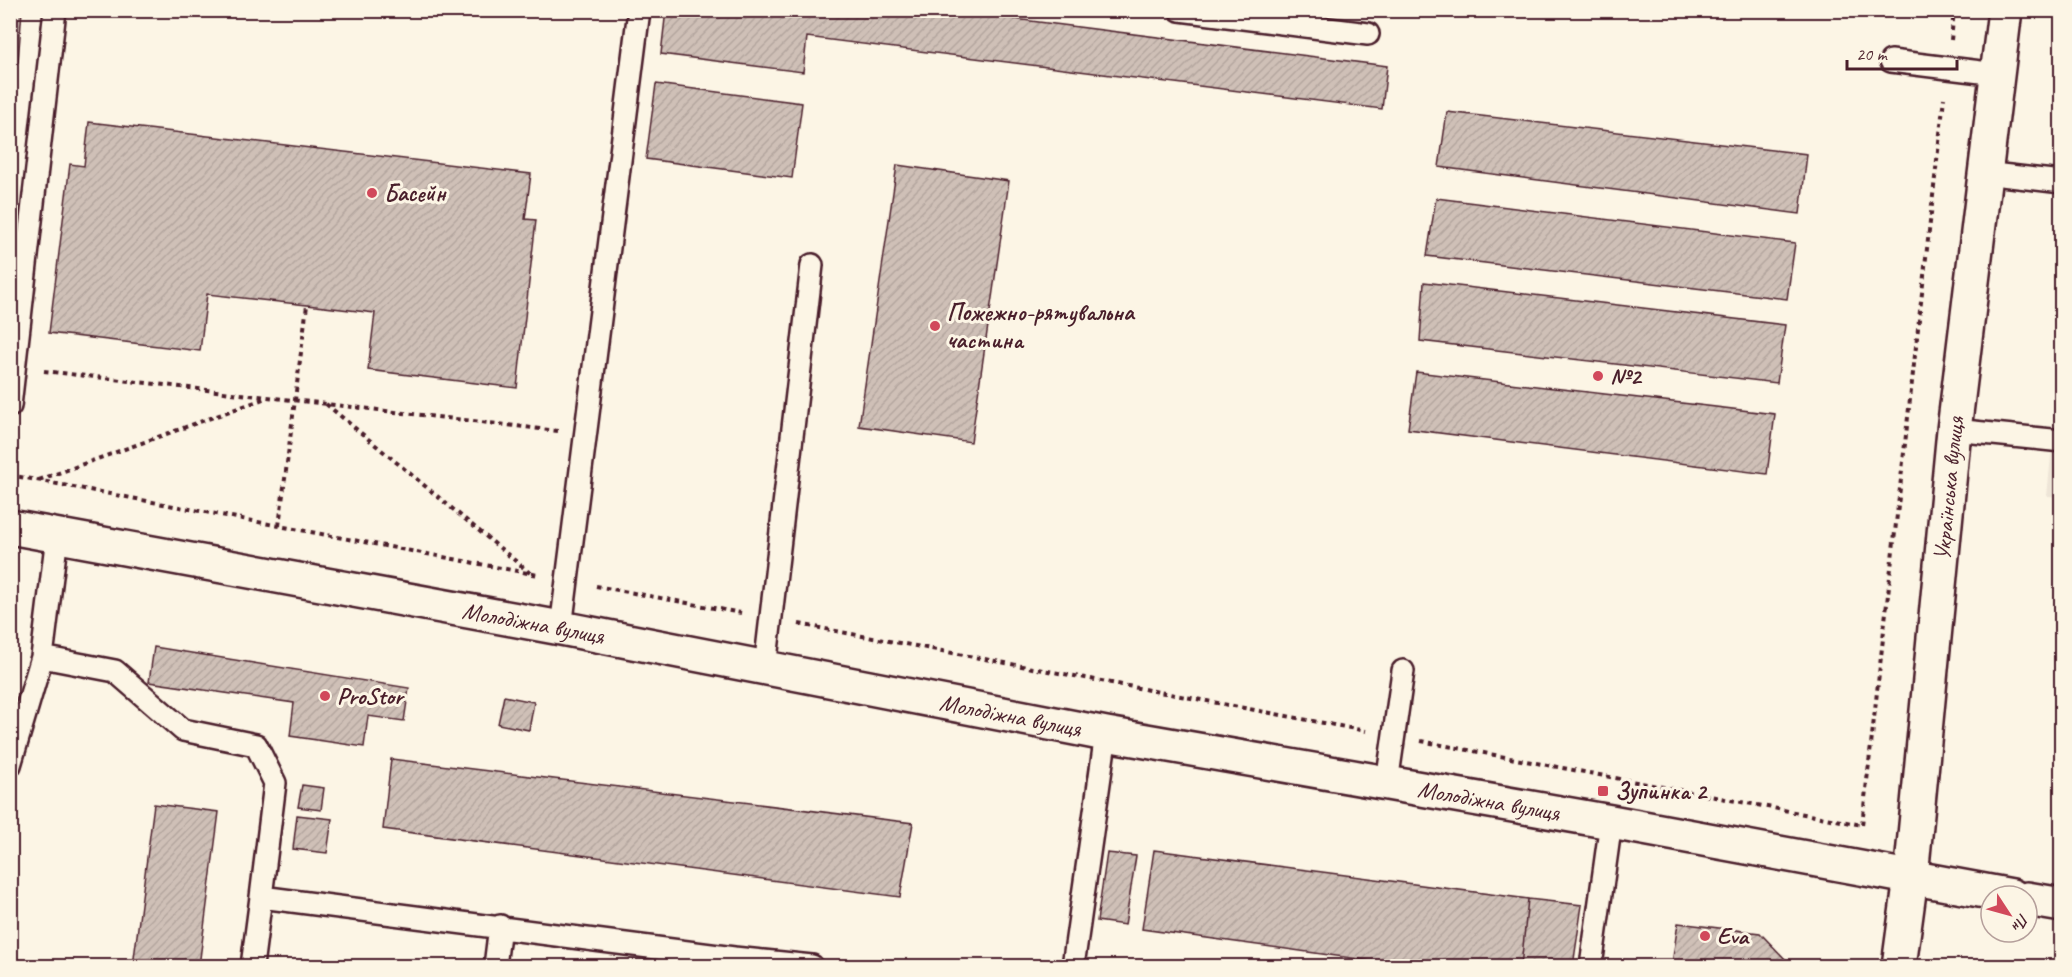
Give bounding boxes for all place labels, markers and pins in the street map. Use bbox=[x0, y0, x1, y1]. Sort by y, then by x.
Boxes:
place label: Басейн bbox=[384, 178, 447, 208]
marker: Басейн bbox=[365, 186, 379, 200]
place label: Пожежно-рятувальна частина bbox=[947, 297, 1136, 355]
marker: Пожежно-рятувальна частина bbox=[928, 319, 942, 333]
place label: №2 bbox=[1610, 361, 1643, 391]
marker: №2 bbox=[1591, 369, 1605, 383]
place label: ProStor bbox=[337, 681, 405, 711]
marker: ProStor bbox=[318, 689, 332, 703]
place label: Зупинка 2 bbox=[1615, 776, 1708, 806]
marker: Зупинка 2 bbox=[1596, 784, 1610, 798]
place label: Eva bbox=[1717, 921, 1750, 951]
marker: Eva bbox=[1698, 929, 1712, 943]

